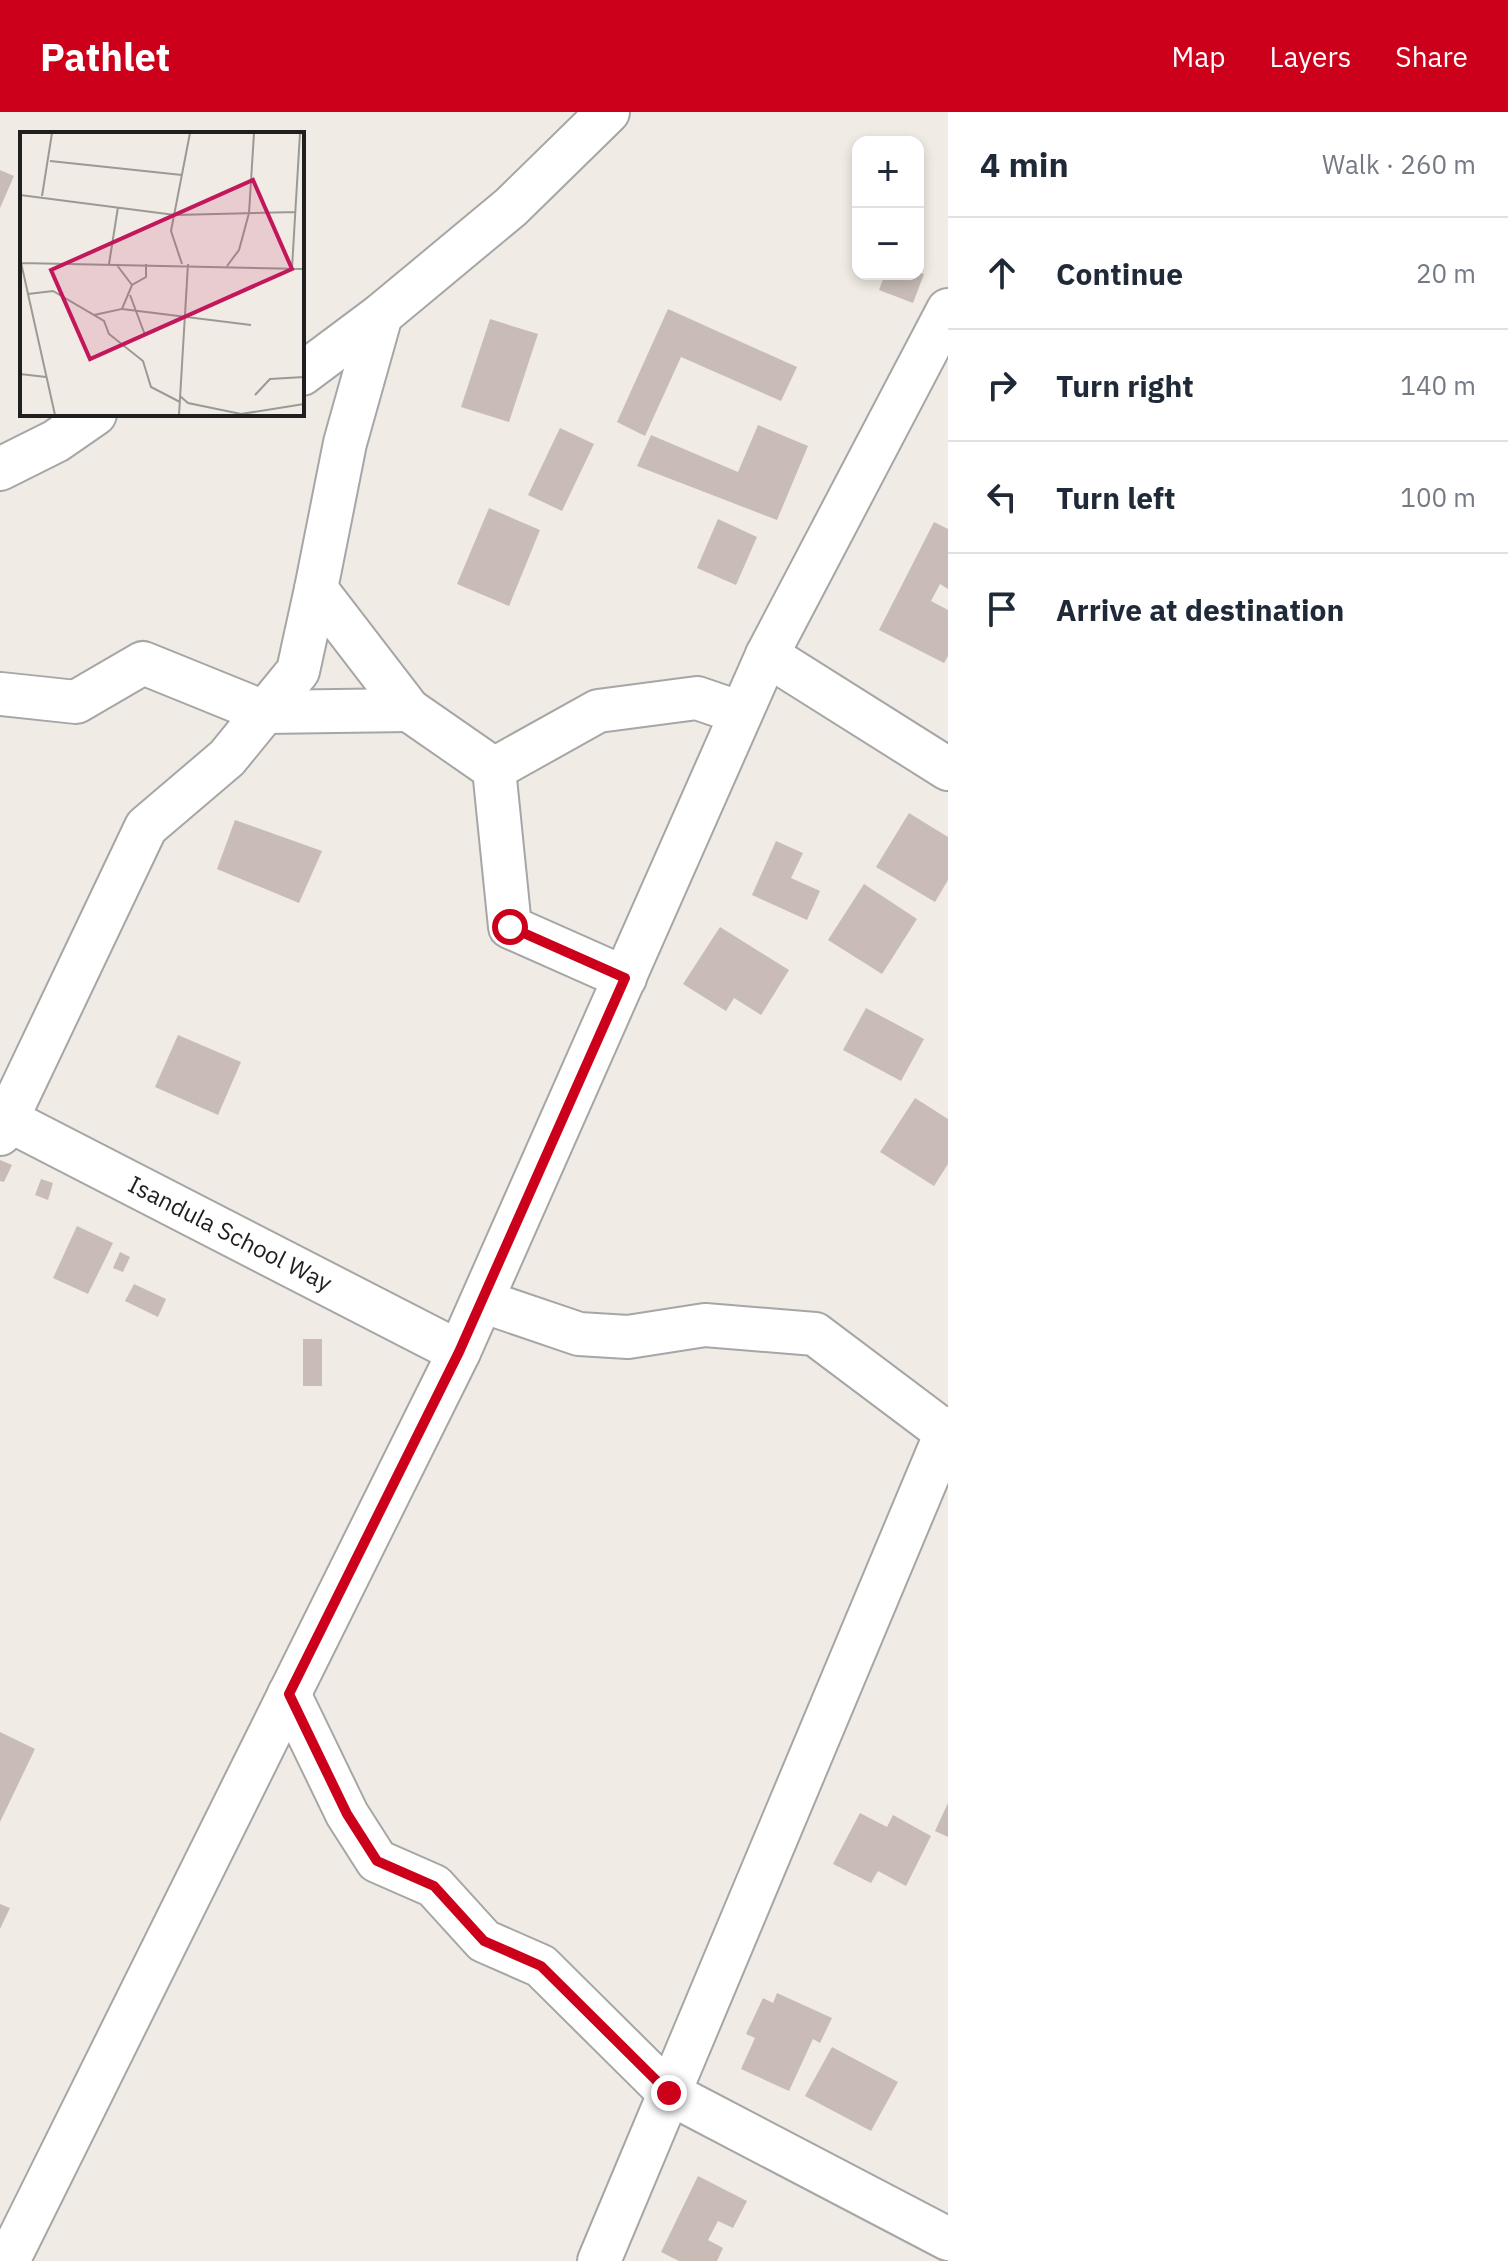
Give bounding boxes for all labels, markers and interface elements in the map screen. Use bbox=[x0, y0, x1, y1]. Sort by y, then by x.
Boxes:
text: Pathlet bbox=[40, 32, 170, 81]
text: Map bbox=[1171, 38, 1225, 75]
text: Layers bbox=[1269, 38, 1351, 75]
text: Share bbox=[1395, 38, 1468, 75]
inset map bbox=[20, 132, 304, 416]
map controls bbox=[852, 136, 924, 280]
button: + bbox=[852, 136, 924, 208]
text: 4 min bbox=[980, 142, 1069, 186]
text: Walk · 260 m bbox=[1322, 147, 1476, 181]
button: − bbox=[852, 208, 924, 280]
icon: ahead bbox=[980, 251, 1024, 295]
text: Continue bbox=[1056, 254, 1183, 293]
text: 20 m bbox=[1416, 256, 1476, 290]
icon: right bbox=[980, 363, 1024, 407]
text: Turn right bbox=[1056, 366, 1194, 405]
text: 140 m bbox=[1400, 368, 1476, 402]
icon: left bbox=[980, 475, 1024, 519]
text: Turn left bbox=[1056, 478, 1175, 517]
text: 100 m bbox=[1400, 480, 1476, 514]
icon: arrive bbox=[980, 587, 1024, 631]
text: Arrive at destination bbox=[1056, 590, 1344, 629]
route start bbox=[492, 909, 528, 945]
street label: Isandula School Way bbox=[123, 1168, 338, 1298]
route end bbox=[651, 2075, 687, 2111]

